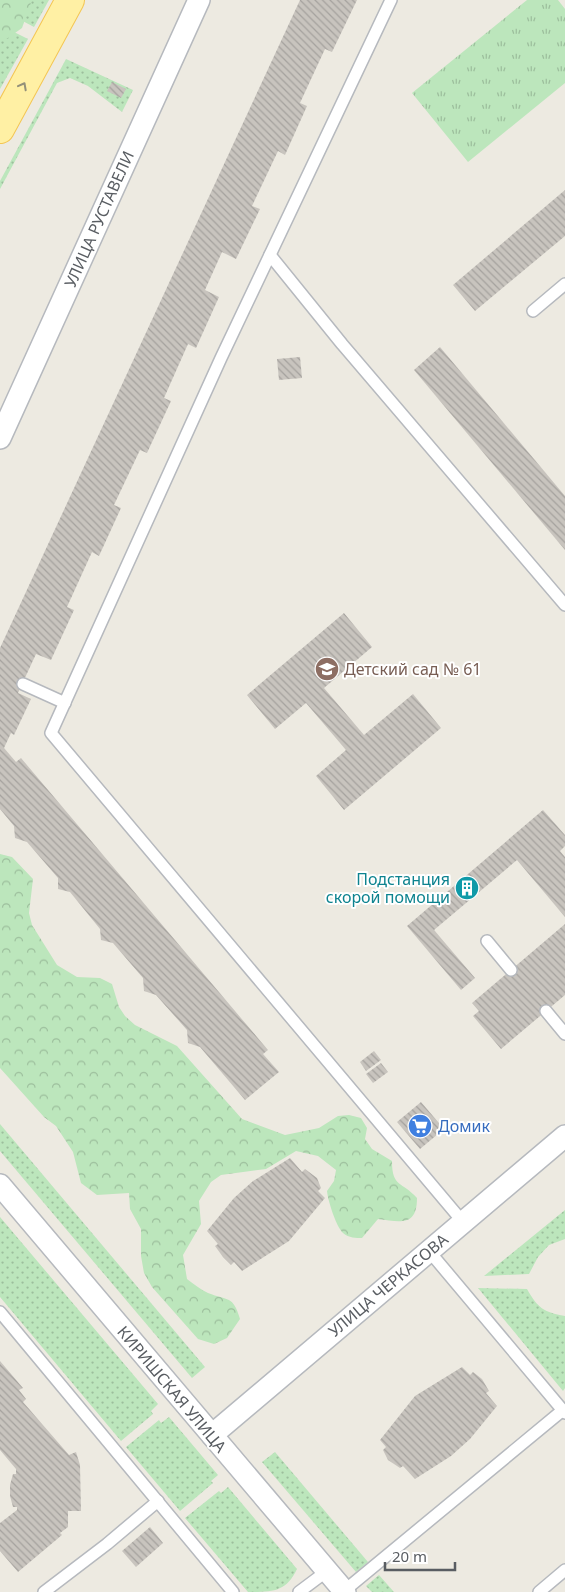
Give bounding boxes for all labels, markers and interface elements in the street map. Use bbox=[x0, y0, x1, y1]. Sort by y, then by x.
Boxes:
one-way arrow bbox=[17, 83, 27, 92]
street label: УЛИЦА РУСТАВЕЛИ bbox=[59, 147, 139, 291]
school or university icon: Детский сад № 61 bbox=[314, 656, 340, 682]
place label: Детский сад № 61 bbox=[344, 658, 481, 680]
place label: Подстанция скорой помощи bbox=[326, 868, 450, 908]
building icon: Подстанция скорой помощи bbox=[454, 875, 480, 901]
supermarket icon: Домик bbox=[407, 1113, 433, 1139]
place label: Домик bbox=[438, 1115, 490, 1137]
street label: УЛИЦА ЧЕРКАСОВА bbox=[324, 1228, 453, 1342]
street label: КИРИШСКАЯ УЛИЦА bbox=[112, 1321, 232, 1458]
scale bar bbox=[385, 1540, 455, 1572]
text: 20 m bbox=[392, 1546, 427, 1566]

